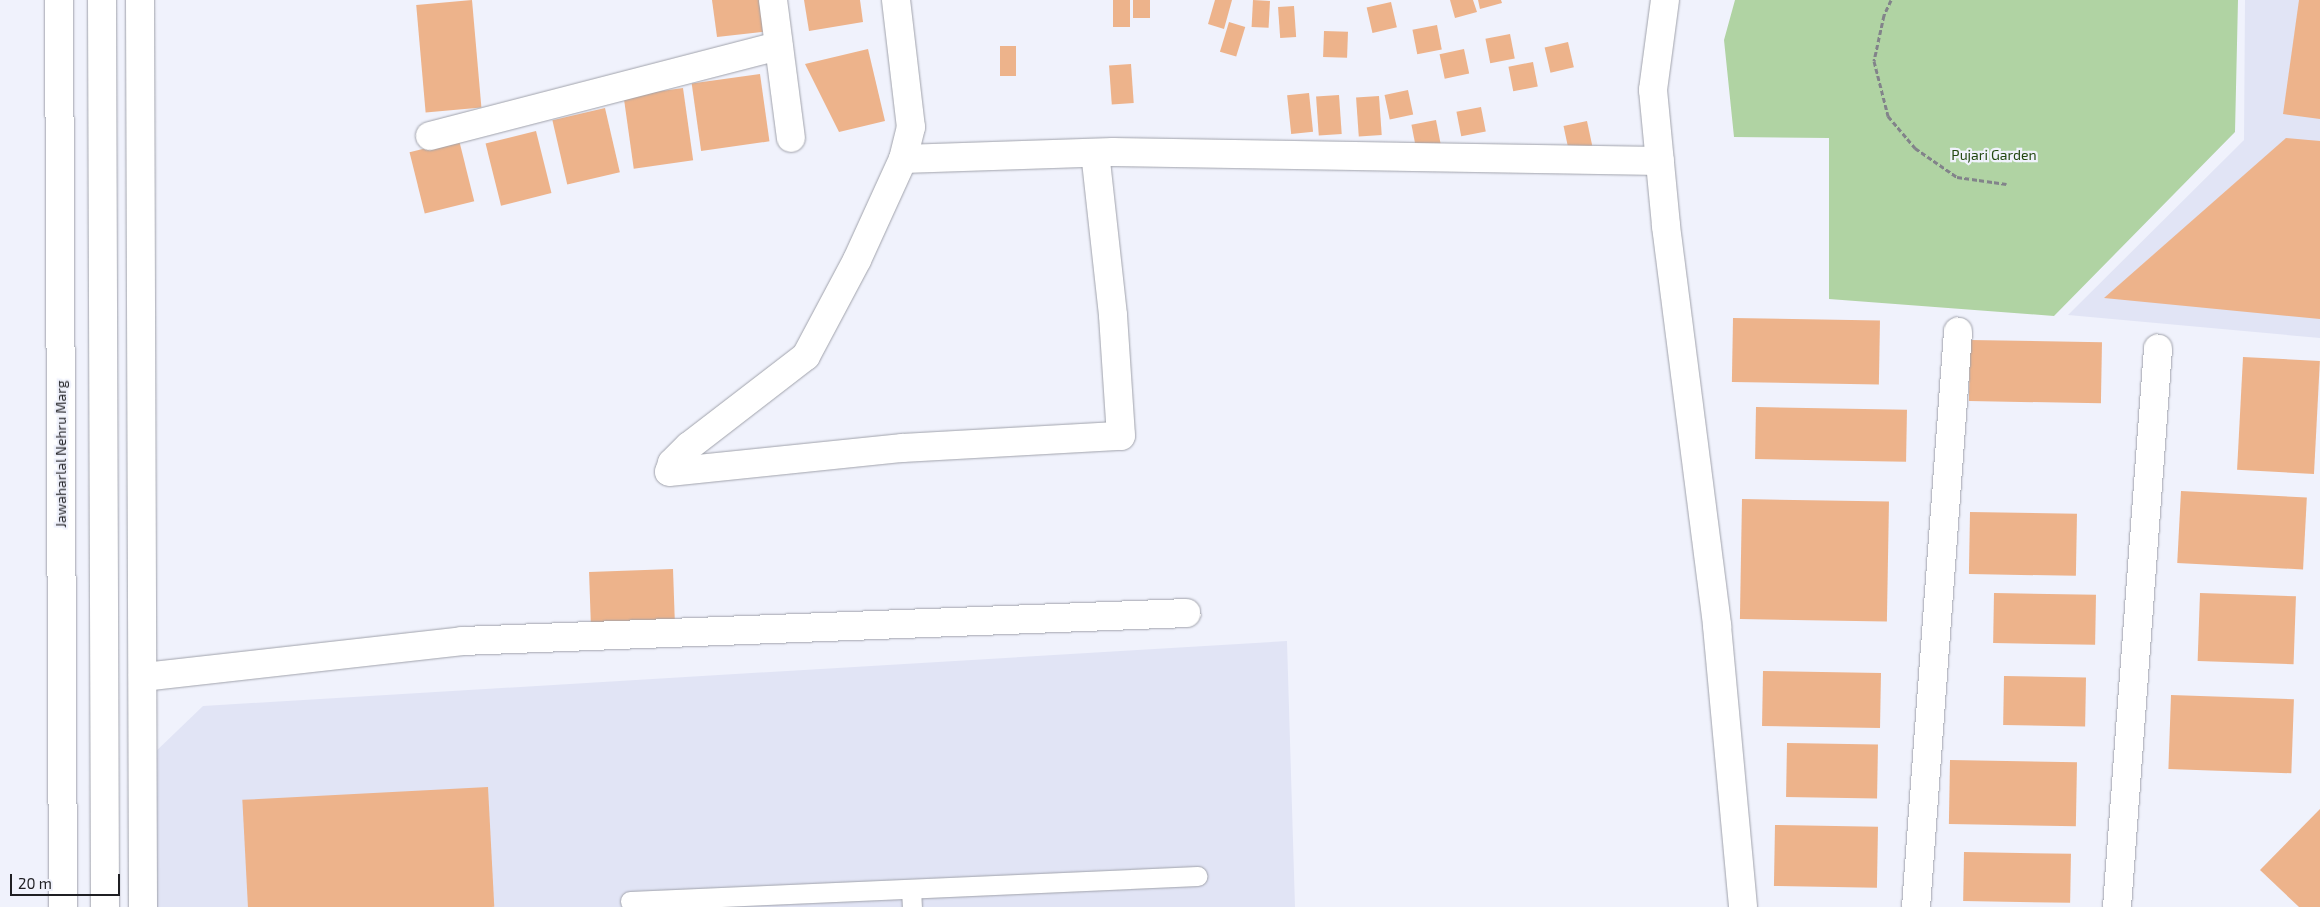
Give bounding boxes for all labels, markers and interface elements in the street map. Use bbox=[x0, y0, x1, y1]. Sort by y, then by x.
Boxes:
park label: Pujari Garden bbox=[1951, 147, 2037, 163]
street label: Jawaharlal Nehru Marg bbox=[53, 380, 69, 528]
scale bar bbox=[12, 864, 122, 896]
text: 20 m bbox=[18, 874, 52, 892]

